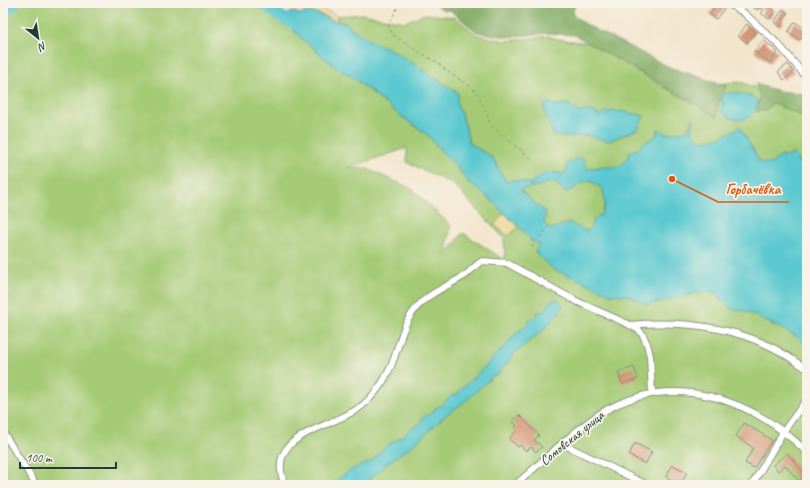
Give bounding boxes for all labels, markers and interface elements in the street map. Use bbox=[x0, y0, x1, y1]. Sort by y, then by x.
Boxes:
north arrow bbox=[18, 18, 58, 58]
text: N bbox=[35, 39, 49, 56]
callout: Горбачёвка bbox=[718, 175, 789, 202]
text: Горбачёвка bbox=[726, 180, 782, 199]
street label: Сомовская улица bbox=[536, 406, 608, 469]
scale bar bbox=[20, 444, 116, 470]
text: 100 m bbox=[26, 450, 53, 466]

